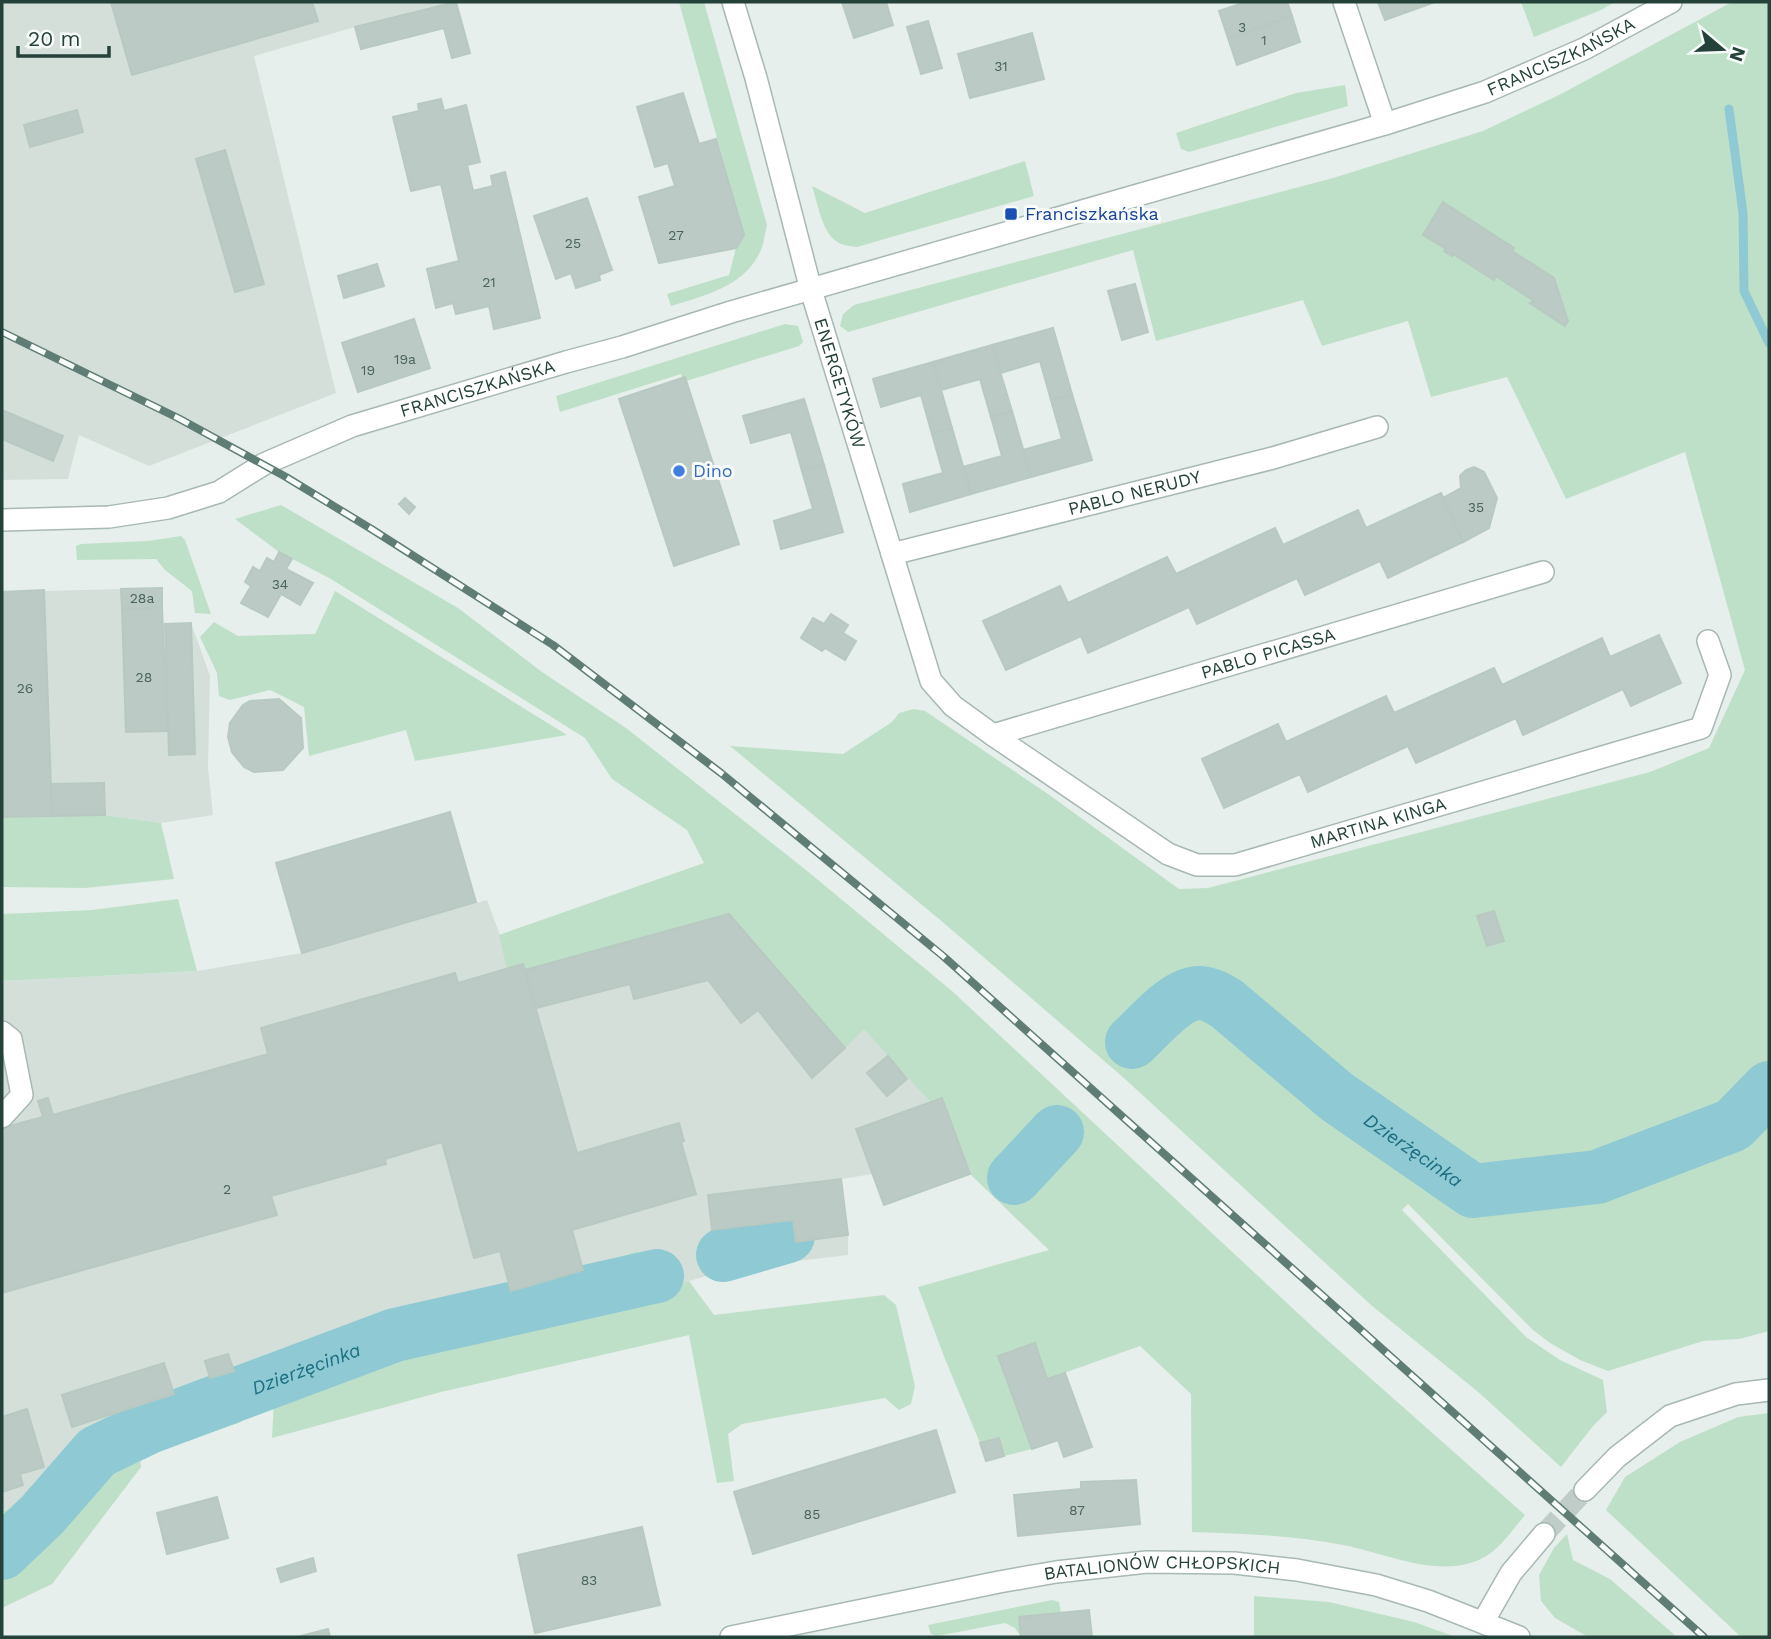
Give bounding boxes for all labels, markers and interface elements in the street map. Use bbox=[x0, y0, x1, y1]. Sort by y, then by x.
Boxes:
street label: FRANCISZKAŃSKA bbox=[1484, 13, 1638, 100]
scale bar bbox=[18, 14, 108, 58]
north arrow bbox=[1687, 14, 1757, 84]
house number: 3 bbox=[1238, 19, 1246, 35]
text: 20 m bbox=[28, 26, 80, 51]
house number: 1 bbox=[1261, 32, 1267, 48]
text: N bbox=[1724, 44, 1751, 65]
house number: 31 bbox=[994, 58, 1008, 74]
place label: Franciszkańska bbox=[1025, 203, 1159, 224]
marker: Franciszkańska bbox=[1003, 206, 1019, 222]
house number: 27 bbox=[668, 227, 684, 243]
house number: 25 bbox=[565, 235, 581, 251]
house number: 21 bbox=[482, 274, 496, 290]
street label: ENERGETYKÓW bbox=[810, 315, 870, 451]
house number: 19a bbox=[394, 351, 416, 367]
street label: FRANCISZKAŃSKA bbox=[397, 355, 557, 421]
house number: 19 bbox=[361, 362, 375, 378]
place label: Dino bbox=[693, 460, 733, 481]
marker: Dino bbox=[671, 463, 687, 479]
street label: PABLO NERUDY bbox=[1066, 465, 1204, 519]
house number: 35 bbox=[1468, 499, 1484, 515]
house number: 34 bbox=[272, 576, 288, 592]
house number: 28a bbox=[130, 590, 154, 606]
street label: PABLO PICASSA bbox=[1198, 623, 1338, 683]
house number: 28 bbox=[136, 669, 152, 685]
house number: 26 bbox=[17, 680, 33, 696]
street label: MARTINA KINGA bbox=[1307, 792, 1449, 852]
water label: Dzierżęcinka bbox=[1359, 1108, 1467, 1192]
house number: 2 bbox=[223, 1181, 231, 1197]
water label: Dzierżęcinka bbox=[248, 1338, 364, 1400]
house number: 87 bbox=[1069, 1502, 1085, 1518]
house number: 85 bbox=[804, 1506, 820, 1522]
street label: BATALIONÓW CHŁOPSKICH bbox=[1042, 1551, 1282, 1584]
house number: 83 bbox=[581, 1572, 597, 1588]

